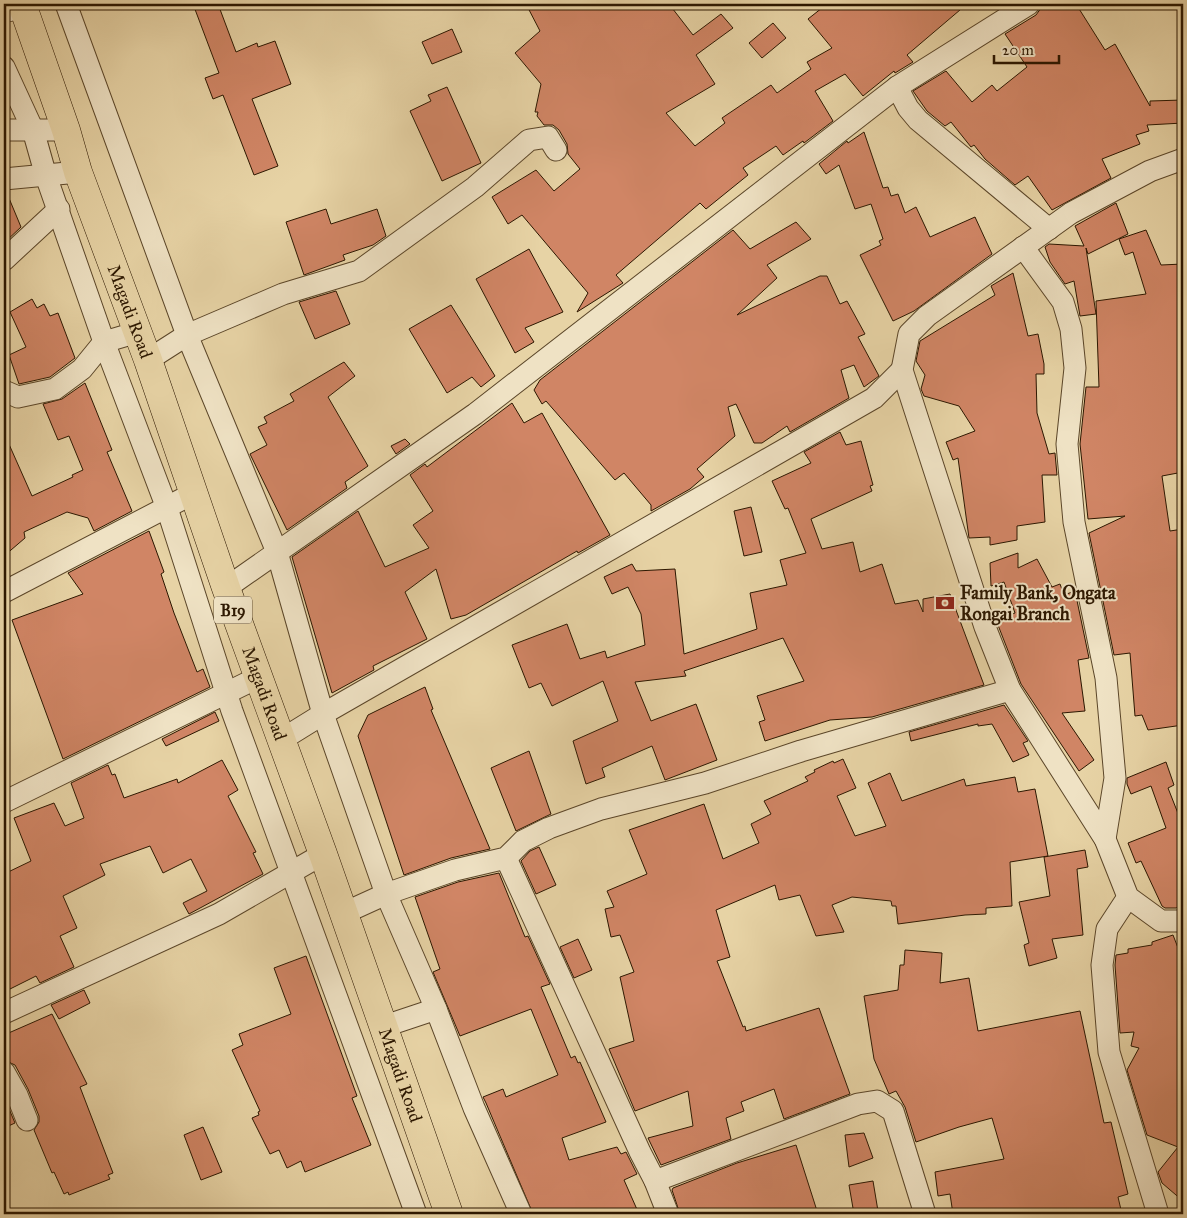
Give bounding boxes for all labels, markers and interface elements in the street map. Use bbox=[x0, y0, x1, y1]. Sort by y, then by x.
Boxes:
scale bar bbox=[994, 32, 1060, 64]
text: 20 m bbox=[1002, 41, 1034, 59]
street label: Magadi Road bbox=[102, 262, 157, 361]
place label: Family Bank, Ongata Rongai Branch bbox=[960, 582, 1116, 626]
bank icon: Family Bank, Ongata Rongai Branch bbox=[934, 592, 956, 614]
road number: B19 bbox=[214, 596, 252, 624]
street label: Magadi Road bbox=[237, 643, 292, 744]
street label: Magadi Road bbox=[374, 1025, 427, 1125]

